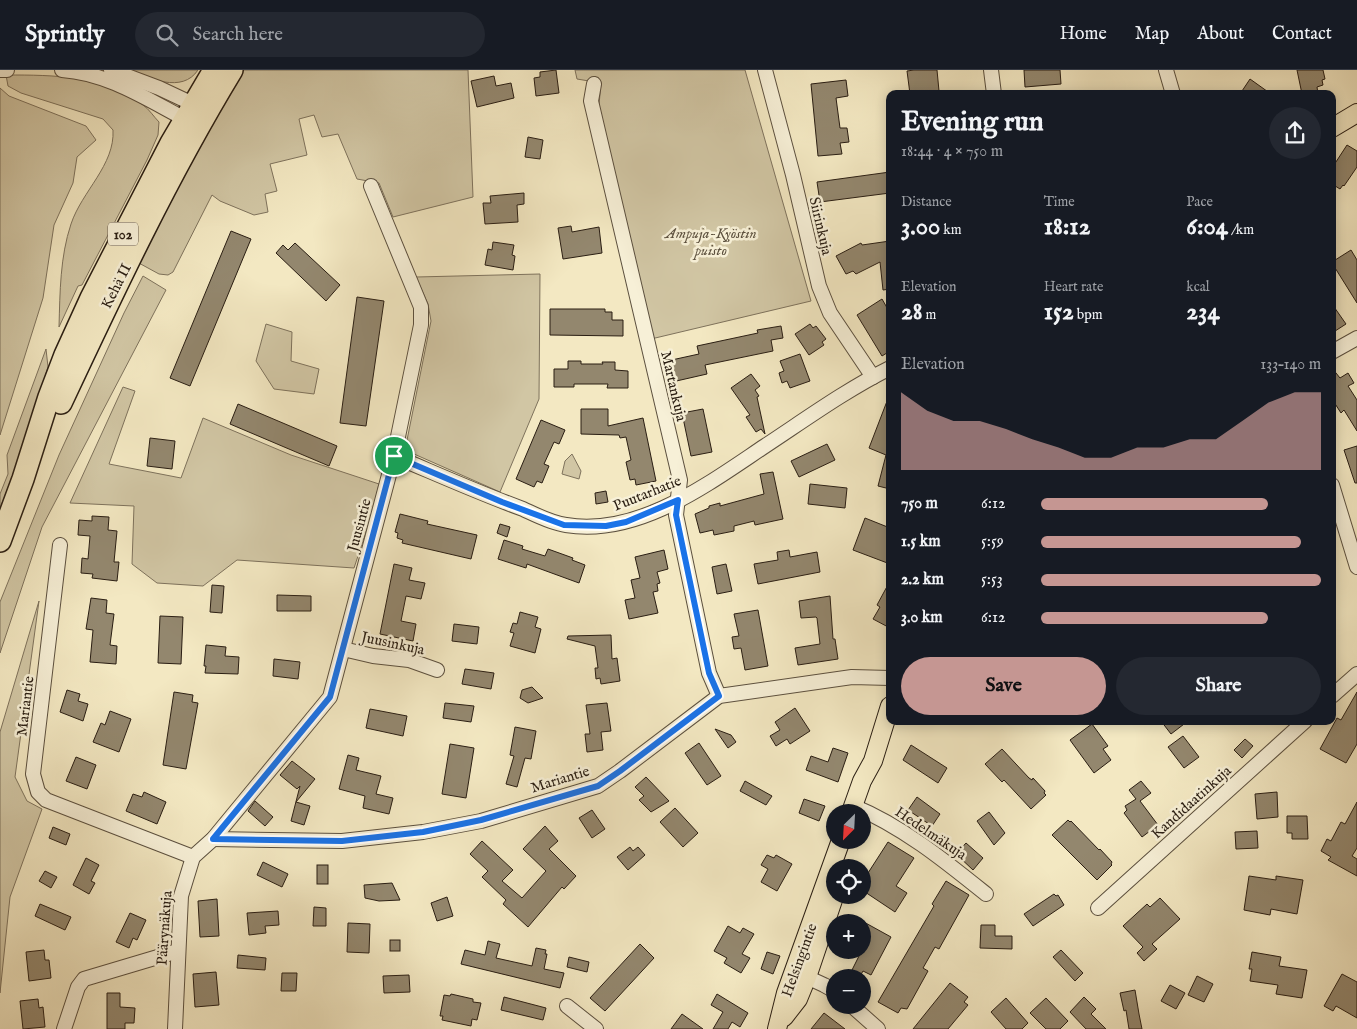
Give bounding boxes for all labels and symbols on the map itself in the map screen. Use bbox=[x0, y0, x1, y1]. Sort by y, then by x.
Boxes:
street label: Siirinkuja bbox=[805, 195, 837, 258]
road number: 102 bbox=[108, 222, 138, 245]
park label: Ampuja-Kyöstin puisto bbox=[663, 224, 757, 260]
street label: Kehä II bbox=[97, 260, 136, 312]
street label: Martankuja bbox=[656, 349, 691, 424]
pin bbox=[373, 435, 415, 477]
street label: Puutarhatie bbox=[610, 471, 684, 516]
street label: Juusintie bbox=[343, 496, 376, 556]
street label: Juusinkuja bbox=[357, 627, 427, 660]
street label: Mariantie bbox=[12, 675, 39, 737]
street label: Kandidaatinkuja bbox=[1147, 761, 1236, 843]
street label: Mariantie bbox=[528, 762, 592, 797]
street label: Hedelmäkuja bbox=[891, 802, 971, 865]
north arrow bbox=[826, 804, 871, 849]
street label: Päärynäkuja bbox=[152, 890, 177, 966]
street label: Helsingintie bbox=[777, 921, 822, 1000]

